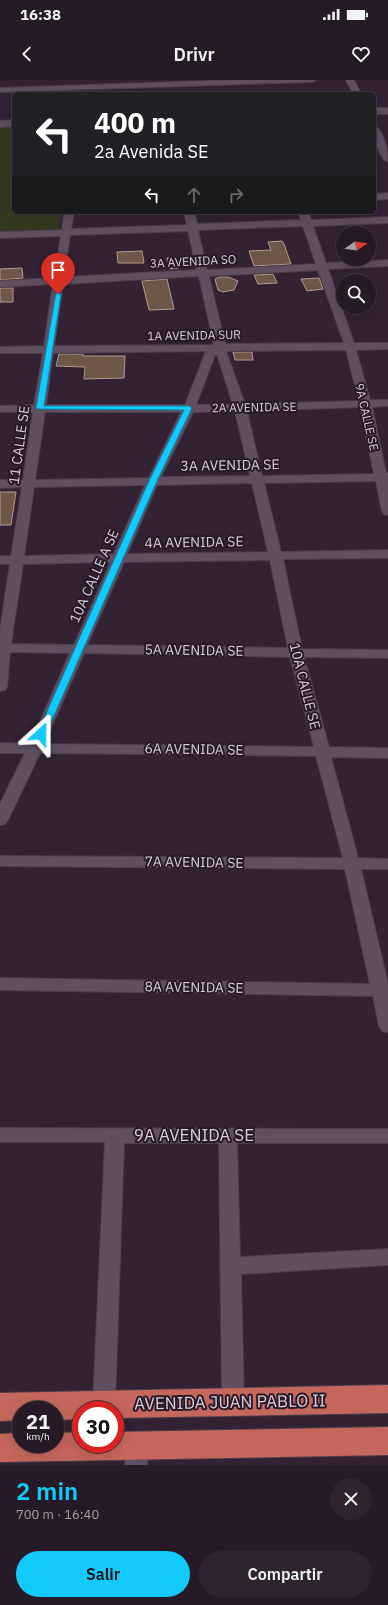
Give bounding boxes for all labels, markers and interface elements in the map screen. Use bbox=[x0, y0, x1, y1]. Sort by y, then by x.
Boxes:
text: 16:38 bbox=[20, 5, 61, 24]
icon: back bbox=[16, 43, 38, 65]
text: Drivr bbox=[174, 43, 214, 66]
icon: heart bbox=[350, 43, 372, 65]
text: 400 m bbox=[94, 104, 176, 141]
icon: left bbox=[28, 108, 80, 160]
text: 2a Avenida SE bbox=[94, 140, 208, 163]
icon: left bbox=[141, 184, 163, 206]
icon: ahead bbox=[183, 184, 205, 206]
icon: right bbox=[225, 184, 247, 206]
north arrow bbox=[336, 226, 376, 266]
map controls bbox=[336, 226, 376, 314]
street label: 3A AVENIDA SO bbox=[149, 251, 237, 271]
pin bbox=[41, 253, 75, 294]
icon: arrive bbox=[47, 259, 69, 281]
button: search bbox=[336, 274, 376, 314]
street label: 1A AVENIDA SUR bbox=[147, 327, 241, 343]
street label: 9A CALLE SE bbox=[352, 382, 382, 452]
street label: 2A AVENIDA SE bbox=[211, 399, 297, 415]
street label: 11 CALLE SE bbox=[5, 404, 33, 486]
street label: 3A AVENIDA SE bbox=[180, 455, 280, 475]
street label: 10A CALLE A SE bbox=[65, 526, 123, 626]
street label: 4A AVENIDA SE bbox=[144, 532, 244, 552]
street label: 5A AVENIDA SE bbox=[144, 640, 244, 660]
street label: 10A CALLE SE bbox=[286, 641, 324, 731]
position arrow bbox=[20, 713, 62, 755]
street label: 6A AVENIDA SE bbox=[144, 739, 244, 759]
street label: 7A AVENIDA SE bbox=[144, 852, 244, 872]
street label: 8A AVENIDA SE bbox=[144, 977, 244, 997]
street label: 9A AVENIDA SE bbox=[134, 1124, 254, 1146]
street label: AVENIDA JUAN PABLO II bbox=[134, 1389, 326, 1415]
speed limit sign: 30 bbox=[72, 1401, 124, 1453]
text: 21 bbox=[26, 1408, 50, 1435]
text: km/h bbox=[26, 1430, 50, 1443]
text: 2 min bbox=[16, 1475, 78, 1507]
button: close bbox=[330, 1478, 372, 1520]
text: 700 m · 16:40 bbox=[16, 1506, 99, 1523]
button: Salir bbox=[16, 1551, 190, 1597]
button: Compartir bbox=[198, 1551, 372, 1597]

